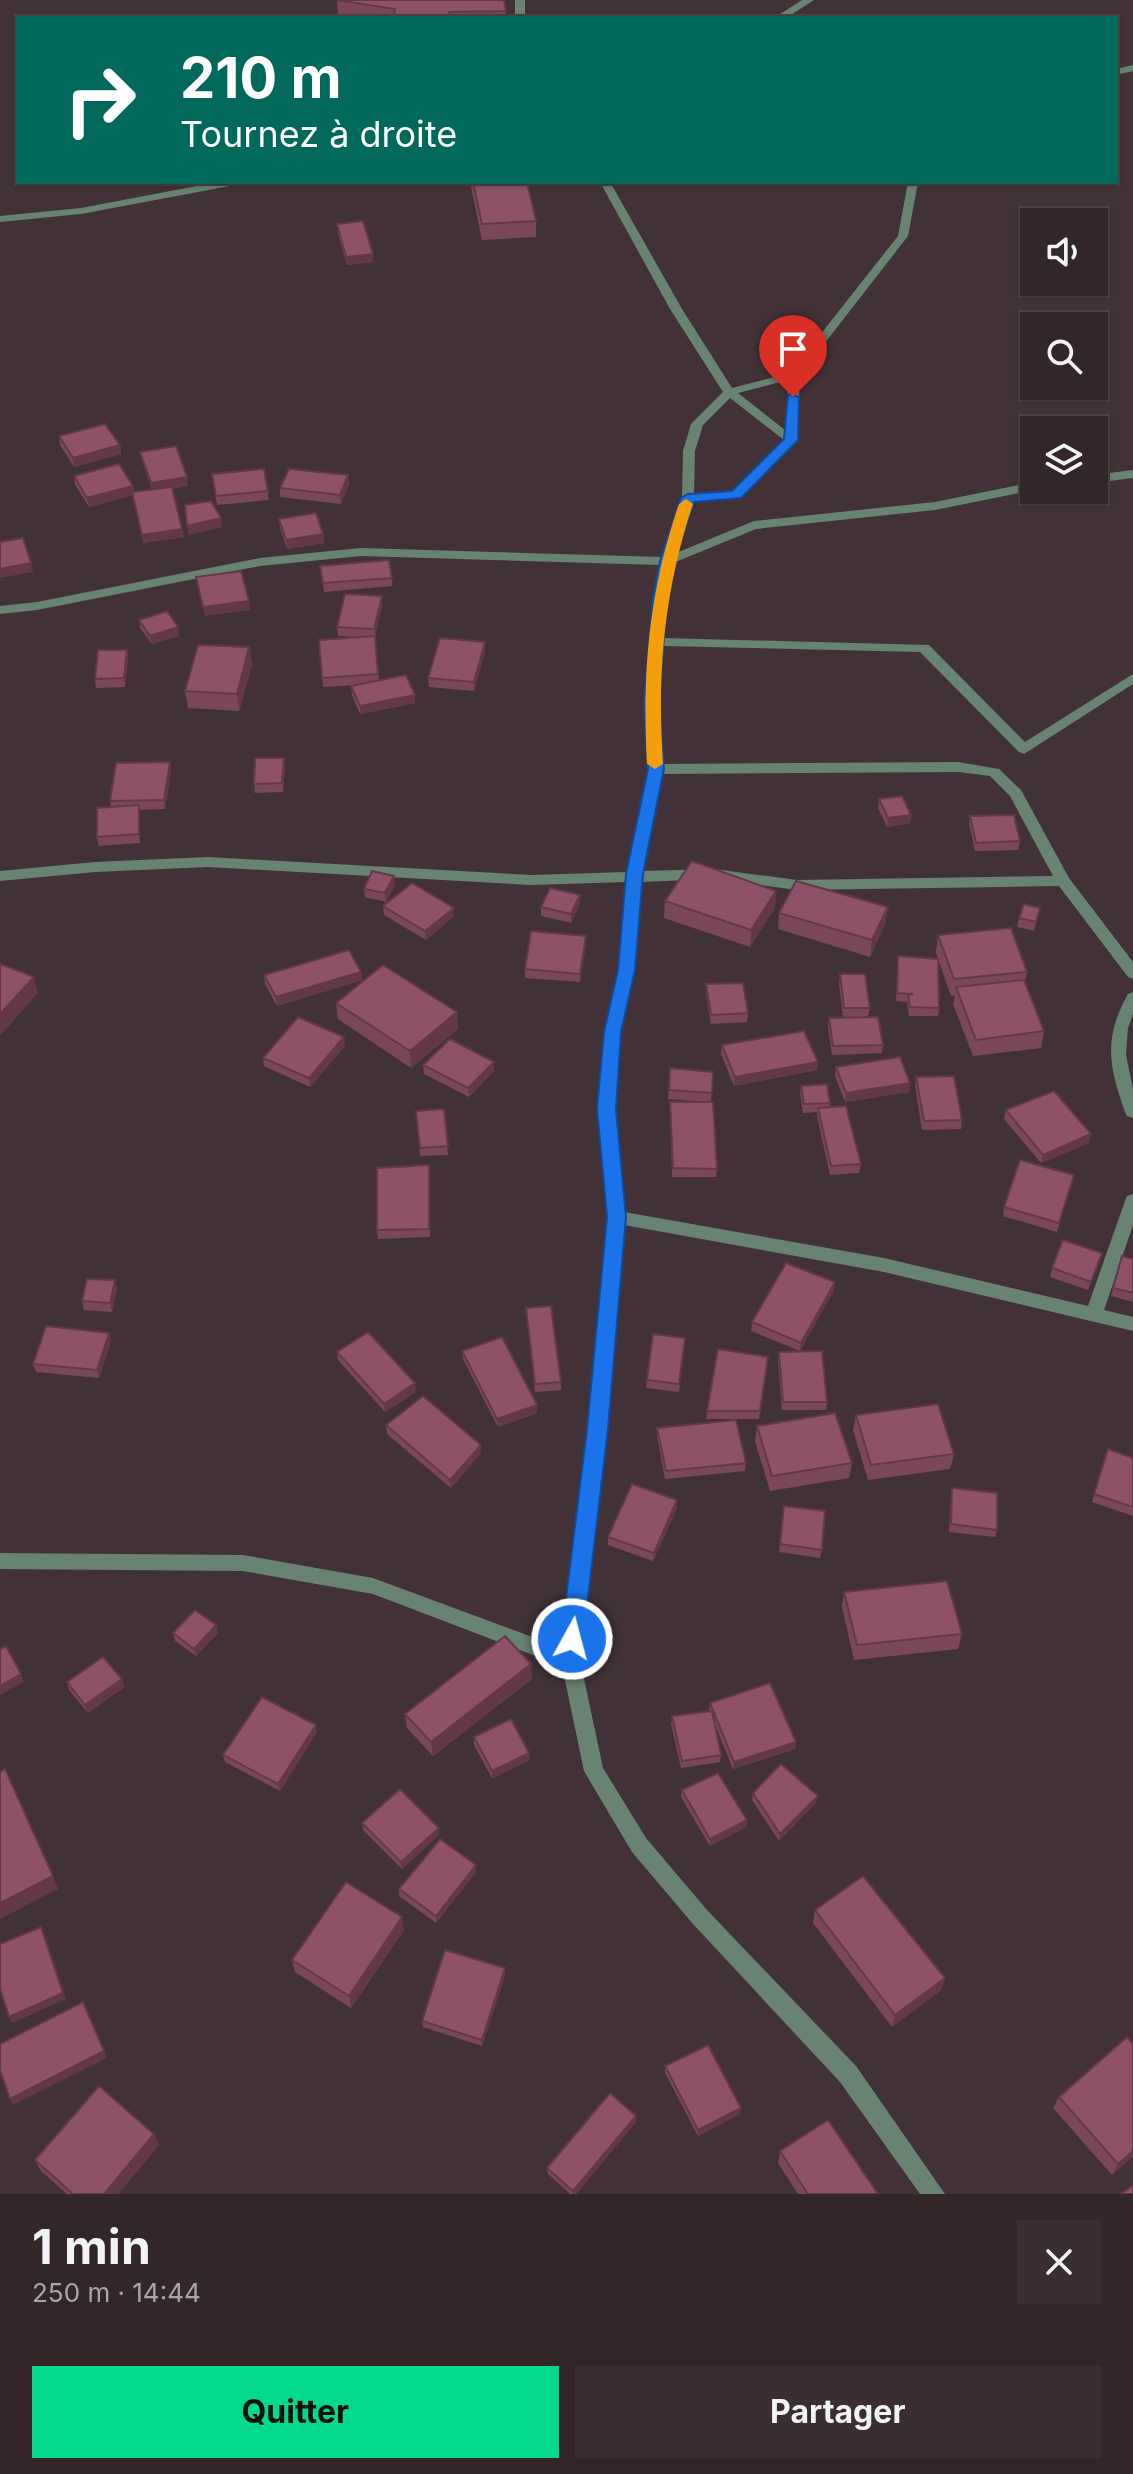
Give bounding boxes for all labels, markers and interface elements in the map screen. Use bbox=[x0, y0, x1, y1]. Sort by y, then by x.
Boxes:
text: 210 m bbox=[180, 44, 342, 112]
icon: right bbox=[48, 48, 152, 152]
text: Tournez à droite bbox=[180, 112, 457, 156]
map controls bbox=[1020, 208, 1108, 504]
button: sound bbox=[1020, 208, 1108, 296]
button: search bbox=[1020, 312, 1108, 400]
pin bbox=[759, 315, 827, 397]
icon: arrive bbox=[771, 327, 815, 371]
button: layers bbox=[1020, 416, 1108, 504]
position arrow bbox=[530, 1597, 614, 1681]
text: 1 min bbox=[32, 2217, 151, 2276]
button: close bbox=[1017, 2220, 1101, 2304]
text: 250 m · 14:44 bbox=[32, 2277, 201, 2308]
button: Quitter bbox=[32, 2366, 559, 2458]
button: Partager bbox=[575, 2366, 1101, 2458]

